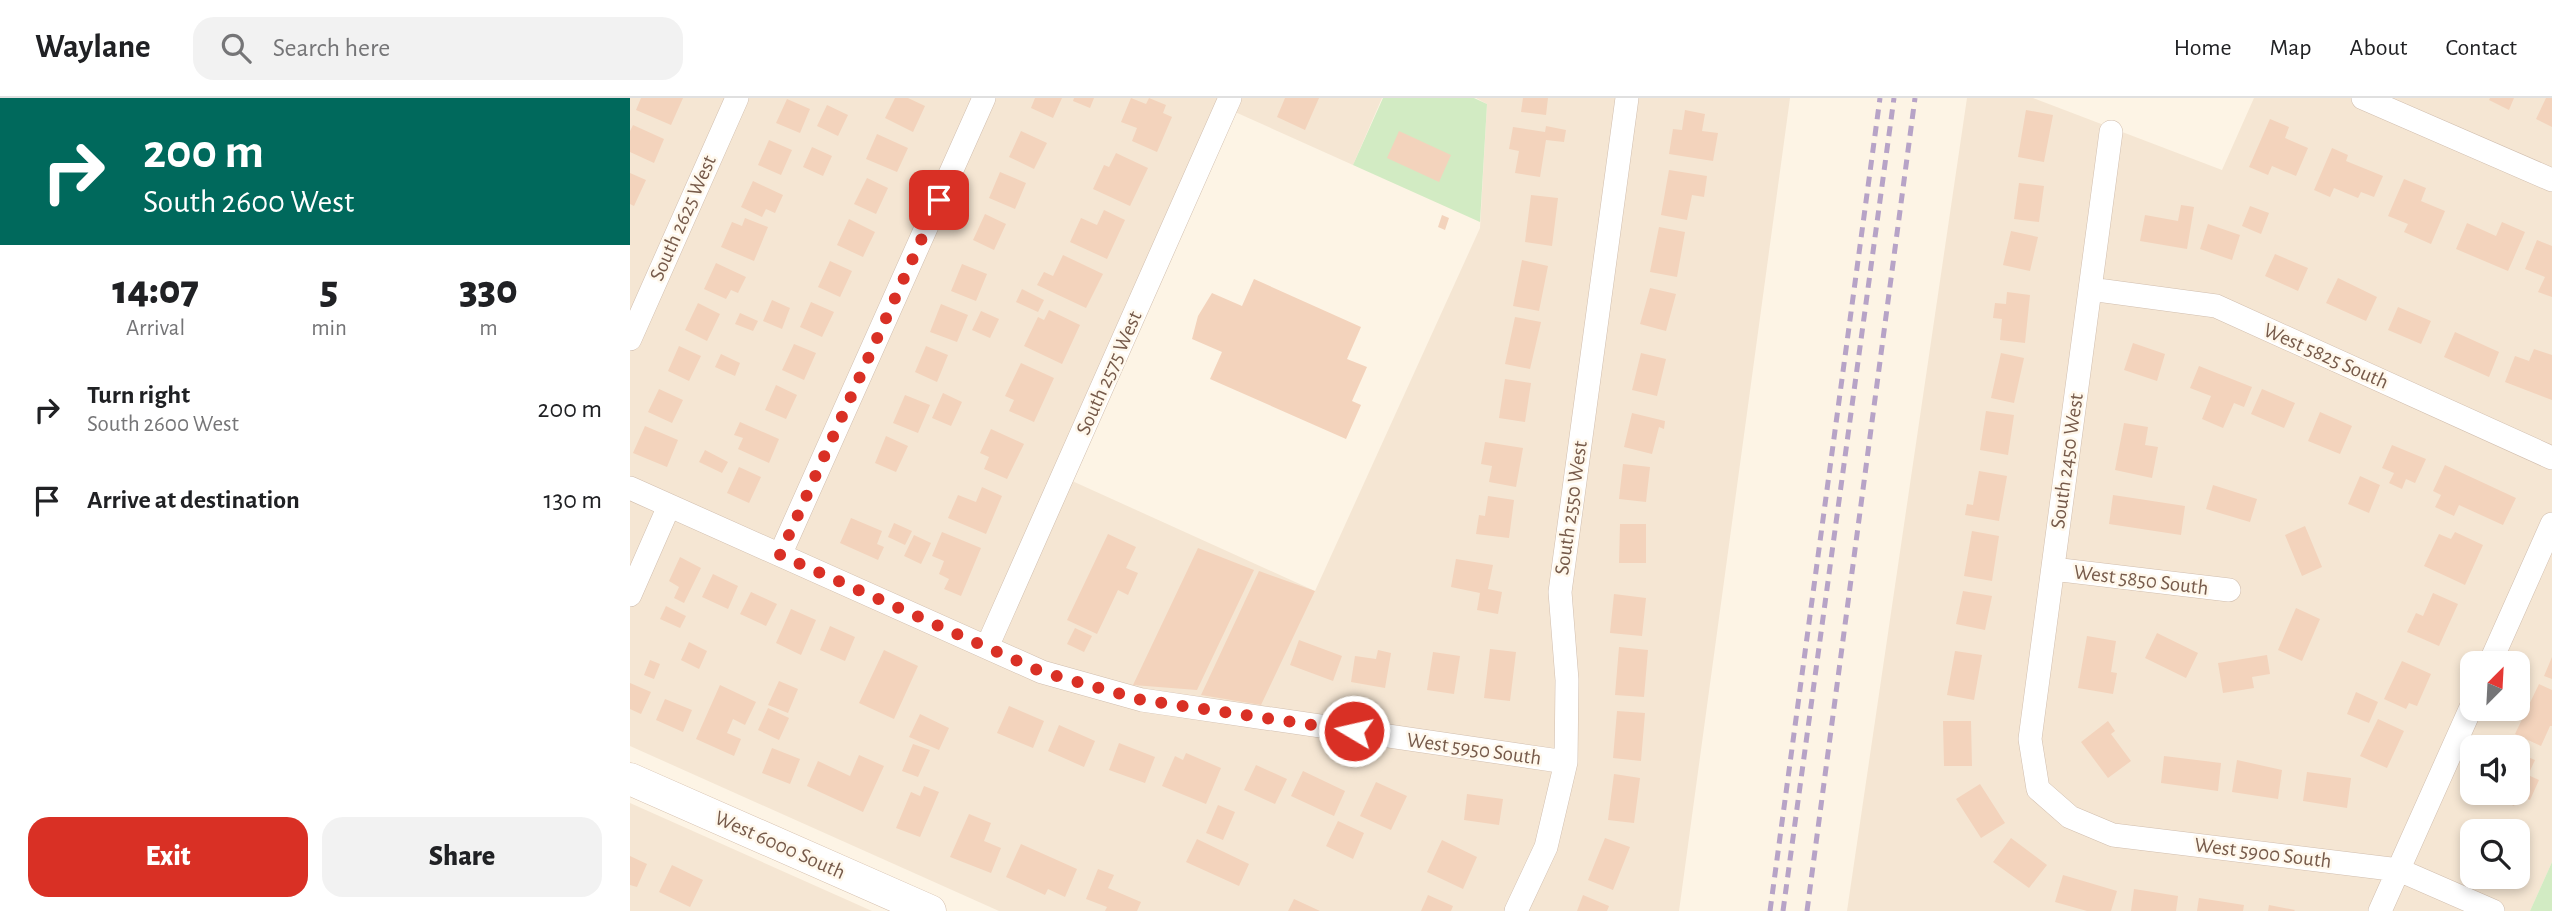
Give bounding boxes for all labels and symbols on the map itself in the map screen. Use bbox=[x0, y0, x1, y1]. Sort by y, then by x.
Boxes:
street label: South 2625 West bbox=[646, 152, 720, 284]
pin bbox=[909, 170, 969, 230]
street label: South 2575 West bbox=[1072, 308, 1146, 438]
street label: West 5825 South bbox=[2260, 319, 2392, 393]
street label: South 2450 West bbox=[2047, 392, 2087, 530]
street label: South 2550 West bbox=[1551, 439, 1591, 576]
street label: West 5850 South bbox=[2072, 561, 2210, 599]
north arrow bbox=[2460, 651, 2530, 721]
position arrow bbox=[1317, 694, 1391, 768]
street label: West 5950 South bbox=[1405, 729, 1543, 769]
street label: West 6000 South bbox=[712, 807, 848, 883]
street label: West 5900 South bbox=[2193, 834, 2333, 872]

